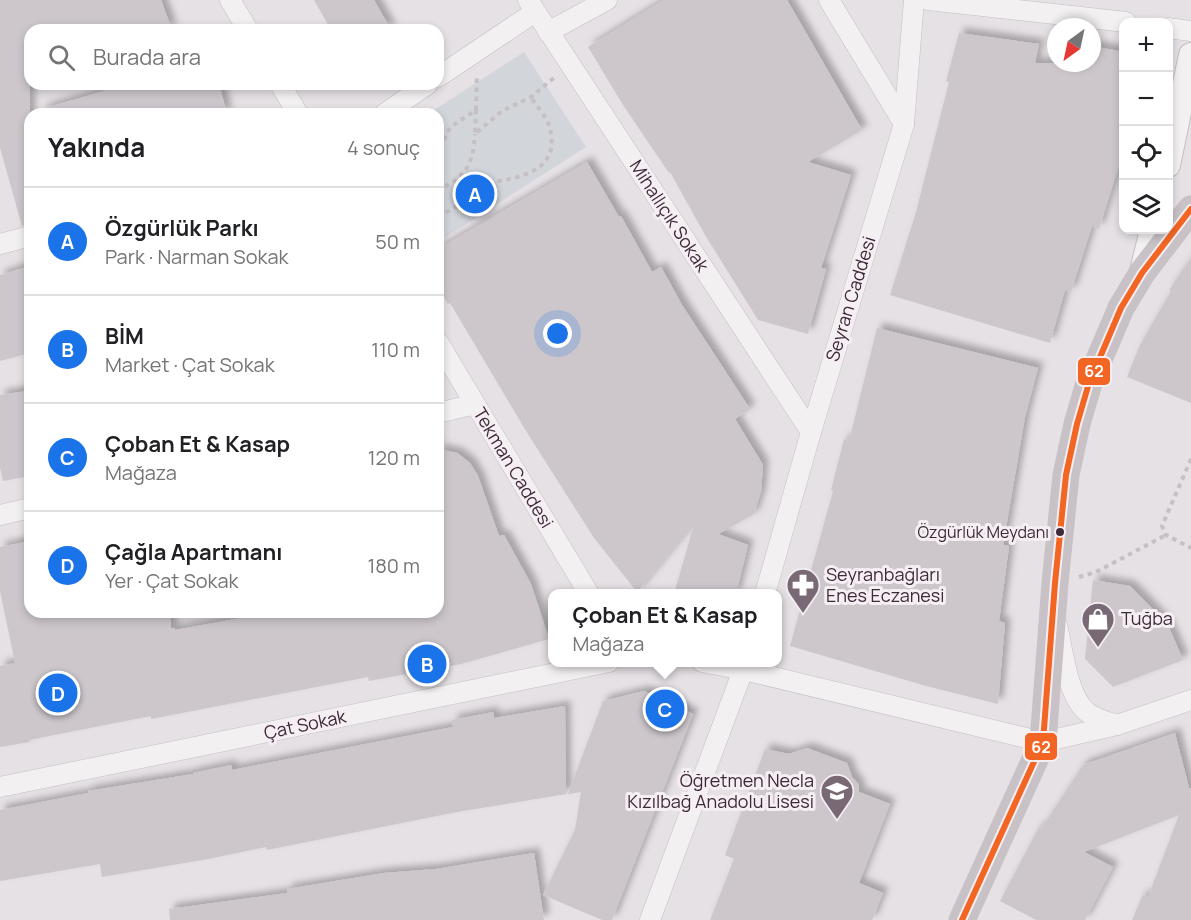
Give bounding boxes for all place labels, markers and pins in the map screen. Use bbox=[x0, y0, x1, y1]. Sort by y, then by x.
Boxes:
pin: A bbox=[456, 172, 494, 216]
place label: Özgürlük Meydanı bbox=[917, 521, 1049, 543]
marker: Özgürlük Meydanı bbox=[1054, 526, 1066, 538]
place label: Seyranbağları Enes Eczanesi bbox=[826, 562, 944, 607]
pharmacy icon: Seyranbağları Enes Eczanesi bbox=[785, 567, 821, 614]
shop icon: Tuğba bbox=[1080, 601, 1116, 648]
place label: Tuğba bbox=[1121, 606, 1173, 630]
pin: B bbox=[408, 642, 446, 686]
pin: D bbox=[38, 670, 78, 716]
pin: C bbox=[646, 686, 684, 732]
place label: Öğretmen Necla Kızılbağ Anadolu Lisesi bbox=[627, 768, 814, 813]
school or university icon: Öğretmen Necla Kızılbağ Anadolu Lisesi bbox=[819, 773, 855, 820]

